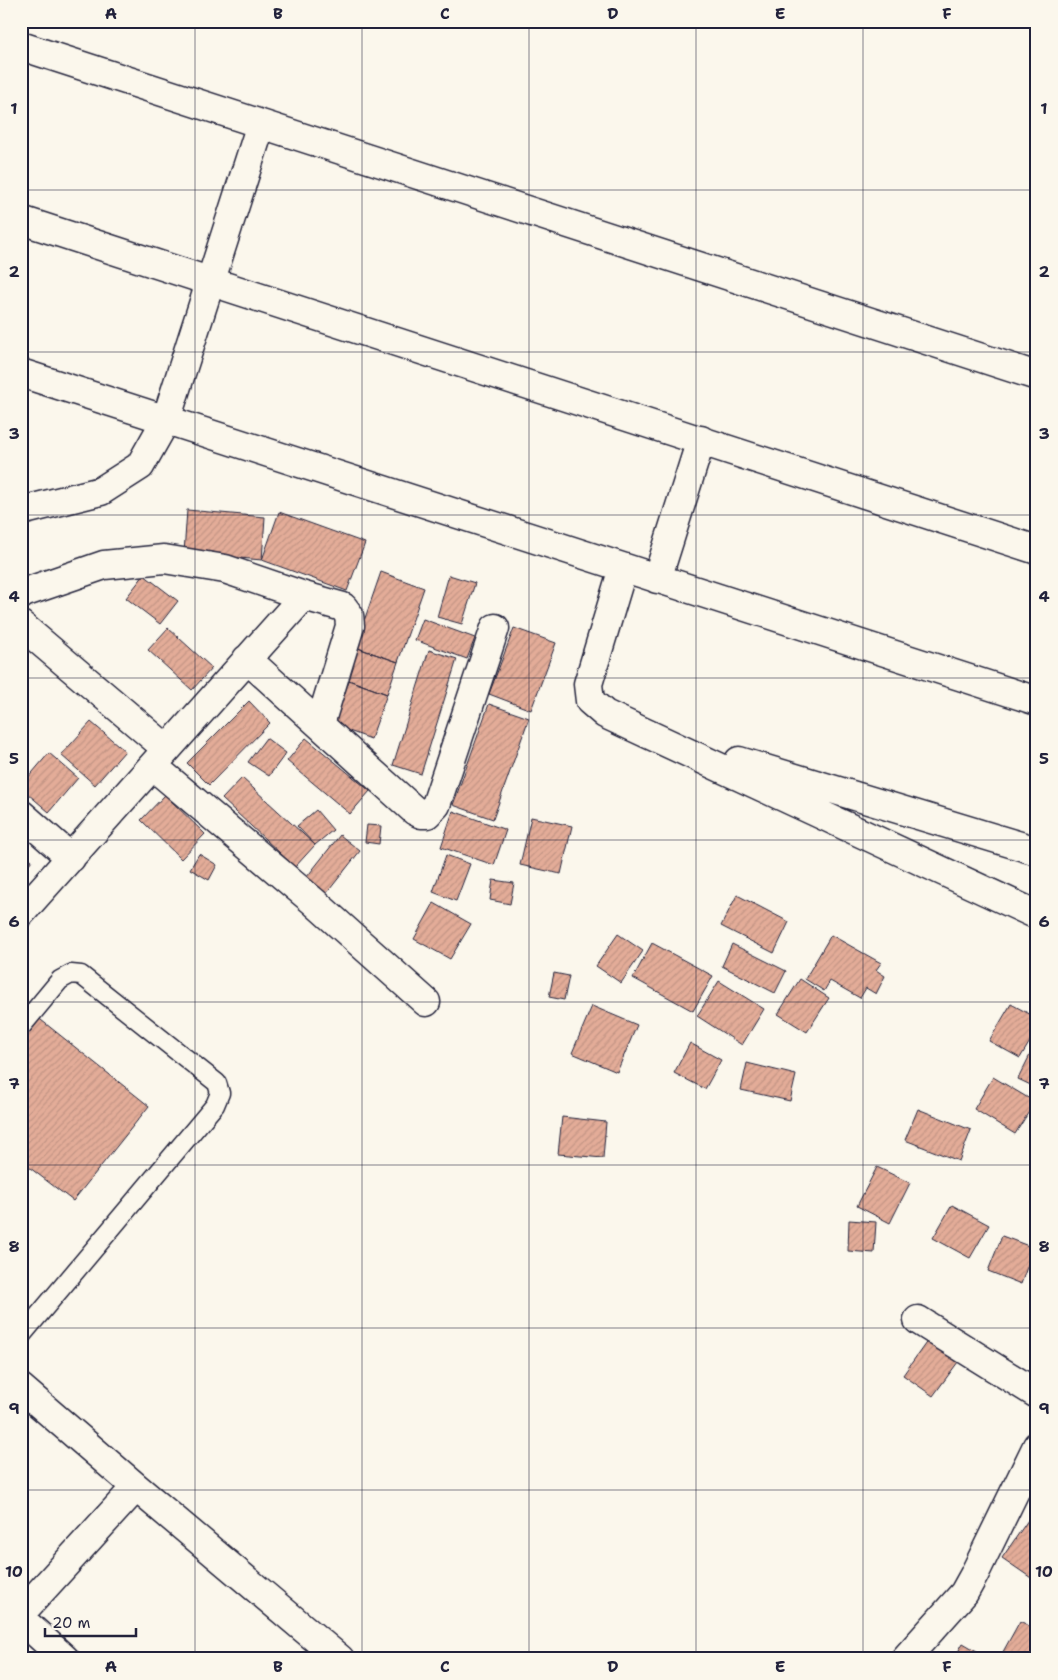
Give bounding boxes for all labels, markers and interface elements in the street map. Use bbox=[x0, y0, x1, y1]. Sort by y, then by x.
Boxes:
text: A bbox=[105, 3, 117, 24]
text: B bbox=[273, 3, 283, 24]
text: C bbox=[440, 3, 450, 24]
text: D bbox=[607, 3, 619, 24]
text: E bbox=[775, 3, 785, 24]
text: F bbox=[942, 3, 952, 24]
text: 1 bbox=[10, 98, 18, 119]
text: 1 bbox=[1040, 98, 1048, 119]
text: 2 bbox=[8, 261, 20, 282]
text: 2 bbox=[1038, 261, 1050, 282]
text: 3 bbox=[8, 423, 20, 444]
text: 3 bbox=[1038, 423, 1050, 444]
text: 4 bbox=[8, 586, 20, 607]
text: 4 bbox=[1038, 586, 1050, 607]
text: 5 bbox=[9, 748, 19, 769]
text: 5 bbox=[1039, 748, 1049, 769]
text: 6 bbox=[8, 911, 20, 932]
text: 6 bbox=[1038, 911, 1050, 932]
text: 7 bbox=[8, 1073, 20, 1094]
text: 7 bbox=[1038, 1073, 1050, 1094]
text: 8 bbox=[8, 1236, 20, 1257]
text: 8 bbox=[1038, 1236, 1050, 1257]
text: 9 bbox=[8, 1398, 20, 1419]
text: 9 bbox=[1038, 1398, 1050, 1419]
text: 10 bbox=[5, 1561, 23, 1582]
text: 10 bbox=[1035, 1561, 1053, 1582]
scale bar bbox=[45, 1605, 136, 1637]
text: 20 m bbox=[52, 1613, 91, 1633]
text: A bbox=[105, 1656, 117, 1677]
text: B bbox=[273, 1656, 283, 1677]
text: C bbox=[440, 1656, 450, 1677]
text: D bbox=[607, 1656, 619, 1677]
text: E bbox=[775, 1656, 785, 1677]
text: F bbox=[942, 1656, 952, 1677]

